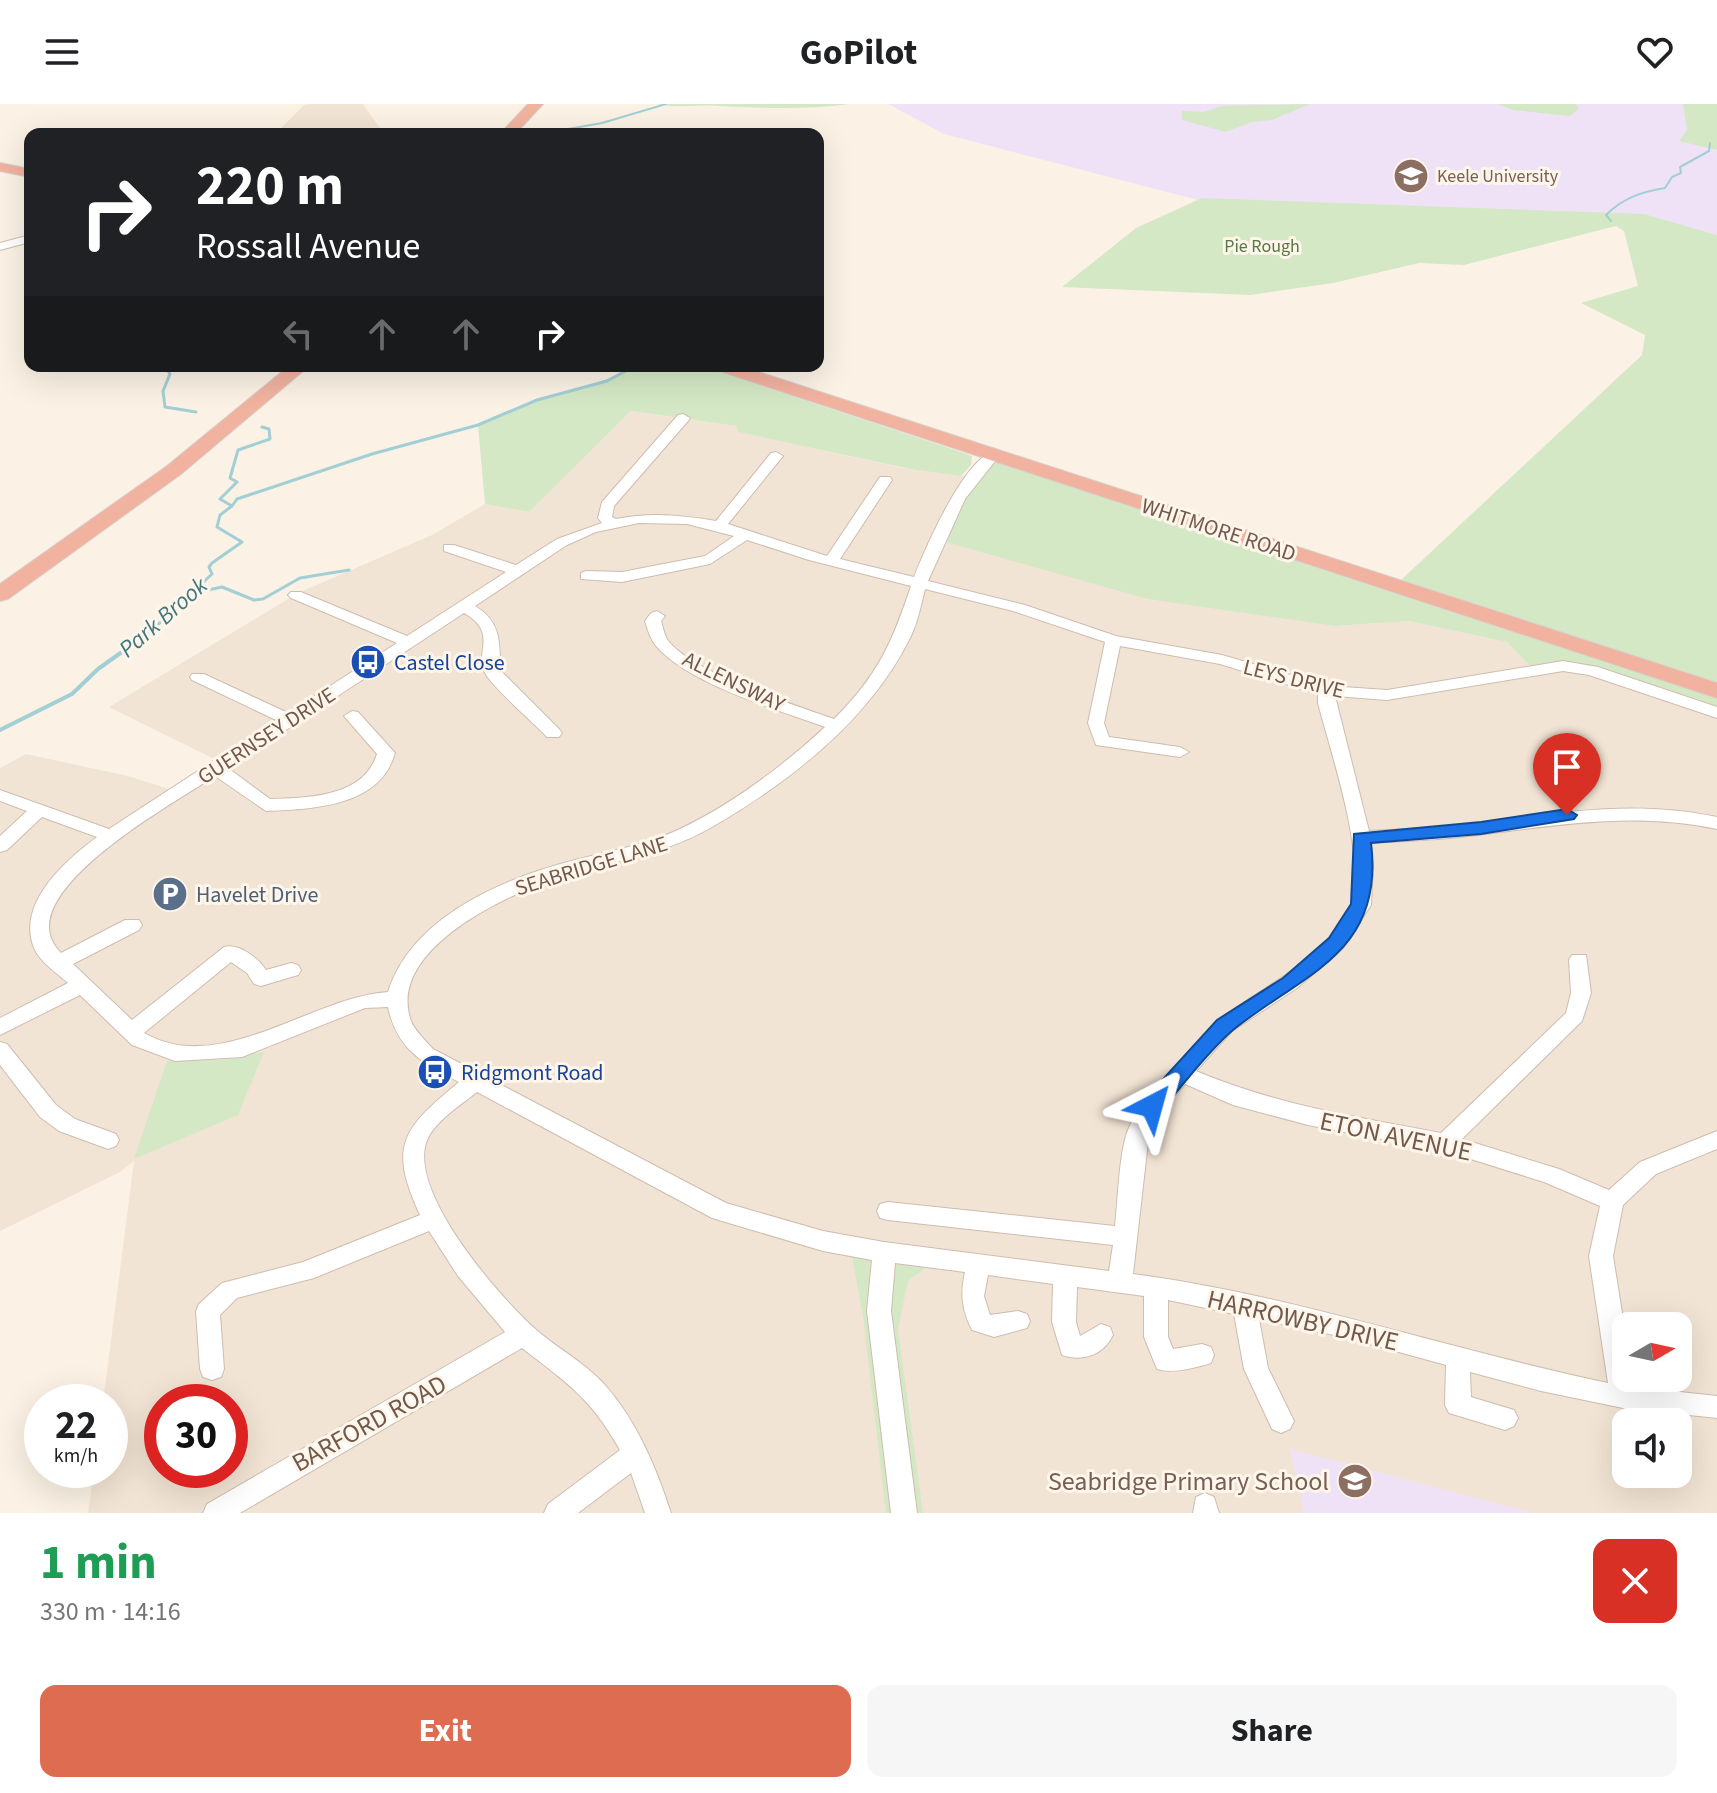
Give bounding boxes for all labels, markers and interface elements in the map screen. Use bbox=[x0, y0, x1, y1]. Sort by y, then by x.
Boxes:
text: GoPilot bbox=[800, 27, 917, 78]
icon: menu bbox=[40, 30, 84, 74]
icon: heart bbox=[1633, 30, 1677, 74]
text: 220 m bbox=[196, 147, 344, 226]
school or university icon: Keele University bbox=[1392, 157, 1430, 195]
icon: right bbox=[64, 160, 168, 264]
place label: Keele University bbox=[1437, 164, 1559, 189]
text: Rossall Avenue bbox=[196, 221, 420, 272]
park label: Pie Rough bbox=[1224, 234, 1300, 259]
icon: left bbox=[276, 312, 320, 356]
icon: ahead bbox=[360, 312, 404, 356]
icon: ahead bbox=[444, 312, 488, 356]
icon: right bbox=[528, 312, 572, 356]
street label: WHITMORE ROAD bbox=[1137, 490, 1300, 570]
water label: Park Brook bbox=[111, 568, 216, 666]
bus stop icon: Castel Close bbox=[349, 643, 387, 681]
street label: ALLENSWAY bbox=[677, 643, 791, 721]
place label: Castel Close bbox=[394, 647, 505, 679]
street label: LEYS DRIVE bbox=[1240, 651, 1348, 707]
street label: GUERNSEY DRIVE bbox=[191, 679, 342, 793]
pin bbox=[1533, 733, 1601, 815]
icon: arrive bbox=[1545, 745, 1589, 789]
street label: SEABRIDGE LANE bbox=[511, 828, 672, 904]
parking icon: Havelet Drive bbox=[151, 875, 189, 913]
place label: Havelet Drive bbox=[196, 879, 318, 911]
bus stop icon: Ridgmont Road bbox=[416, 1053, 454, 1091]
place label: Ridgmont Road bbox=[461, 1057, 603, 1089]
position arrow bbox=[1110, 1064, 1194, 1148]
street label: ETON AVENUE bbox=[1317, 1102, 1475, 1171]
street label: HARROWBY DRIVE bbox=[1204, 1280, 1402, 1360]
north arrow bbox=[1612, 1312, 1692, 1392]
map controls bbox=[1612, 1312, 1692, 1488]
street label: BARFORD ROAD bbox=[285, 1366, 453, 1481]
speed limit sign: 30 bbox=[144, 1384, 248, 1488]
text: 22 bbox=[55, 1397, 97, 1454]
button: sound bbox=[1612, 1408, 1692, 1488]
text: km/h bbox=[54, 1442, 98, 1470]
school or university icon: Seabridge Primary School bbox=[1336, 1462, 1374, 1500]
place label: Seabridge Primary School bbox=[1048, 1463, 1329, 1500]
text: 1 min bbox=[40, 1529, 157, 1597]
button: close bbox=[1593, 1539, 1677, 1623]
text: 330 m · 14:16 bbox=[40, 1593, 181, 1630]
button: Exit bbox=[40, 1685, 851, 1777]
button: Share bbox=[867, 1685, 1677, 1777]

